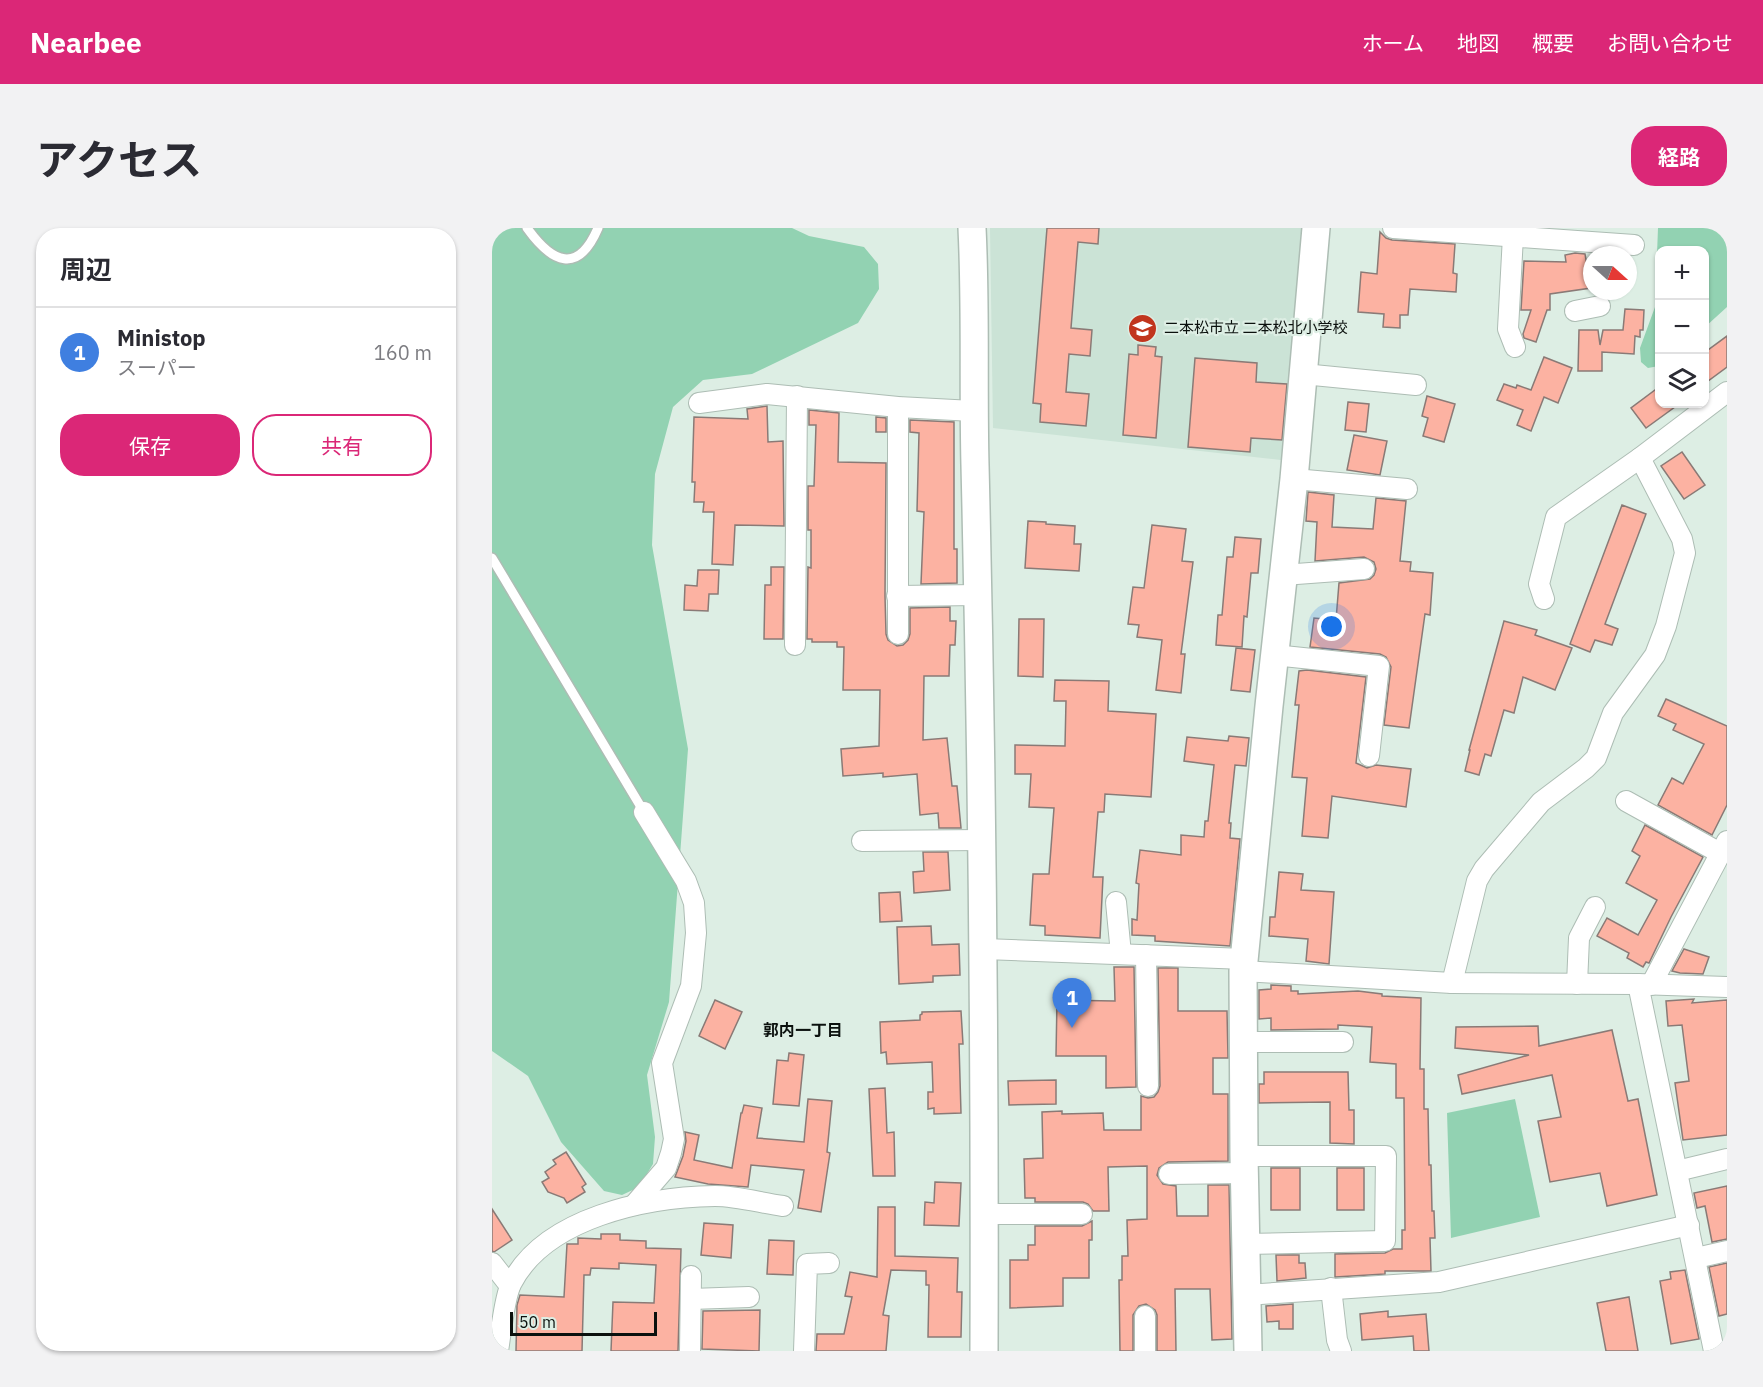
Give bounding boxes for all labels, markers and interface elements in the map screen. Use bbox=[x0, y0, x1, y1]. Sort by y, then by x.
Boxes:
text: Nearbee bbox=[30, 24, 142, 61]
text: ホーム bbox=[1362, 29, 1424, 57]
text: 地図 bbox=[1457, 29, 1499, 57]
text: 概要 bbox=[1532, 29, 1574, 57]
text: お問い合わせ bbox=[1607, 29, 1733, 57]
button: 経路 bbox=[1631, 126, 1727, 186]
text: アクセス bbox=[36, 132, 202, 187]
north arrow bbox=[1583, 246, 1637, 300]
map controls bbox=[1655, 246, 1709, 408]
button: + bbox=[1655, 246, 1709, 300]
text: 周辺 bbox=[60, 252, 112, 286]
button: − bbox=[1655, 300, 1709, 354]
school or university icon: 二本松市立 二本松北小学校 bbox=[1127, 312, 1159, 344]
place label: 二本松市立 二本松北小学校 bbox=[1164, 318, 1348, 337]
text: Ministop bbox=[117, 323, 206, 352]
text: 1 bbox=[74, 339, 86, 366]
text: 160 m bbox=[374, 339, 432, 366]
text: スーパー bbox=[117, 354, 197, 381]
button: layers bbox=[1655, 354, 1709, 408]
button: 保存 bbox=[60, 414, 240, 476]
button: 共有 bbox=[252, 414, 432, 476]
your location bbox=[1317, 612, 1346, 641]
pin: 1 bbox=[1052, 978, 1092, 1028]
district label: 郭内一丁目 bbox=[763, 1020, 843, 1040]
scale bar bbox=[510, 1309, 657, 1336]
text: 50 m bbox=[519, 1312, 556, 1332]

